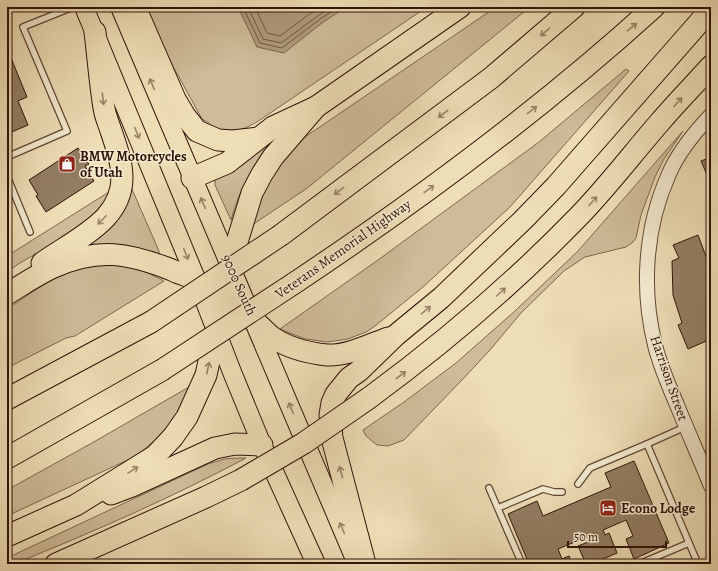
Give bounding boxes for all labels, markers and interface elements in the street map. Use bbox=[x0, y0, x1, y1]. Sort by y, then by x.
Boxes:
one-way arrow bbox=[626, 22, 637, 31]
one-way arrow bbox=[539, 28, 550, 37]
one-way arrow bbox=[148, 78, 155, 90]
one-way arrow bbox=[99, 92, 107, 105]
one-way arrow bbox=[673, 98, 682, 108]
one-way arrow bbox=[526, 106, 537, 115]
one-way arrow bbox=[438, 110, 449, 118]
one-way arrow bbox=[133, 127, 141, 139]
place label: BMW Motorcycles of Utah bbox=[80, 147, 187, 182]
shop icon: BMW Motorcycles of Utah bbox=[57, 154, 77, 174]
one-way arrow bbox=[423, 185, 434, 194]
one-way arrow bbox=[334, 187, 345, 196]
street label: Veterans Memorial Highway bbox=[271, 194, 415, 304]
one-way arrow bbox=[588, 196, 598, 206]
one-way arrow bbox=[199, 198, 206, 210]
one-way arrow bbox=[97, 215, 107, 225]
one-way arrow bbox=[183, 247, 191, 259]
street label: 9000 South bbox=[217, 251, 261, 319]
one-way arrow bbox=[495, 288, 506, 297]
one-way arrow bbox=[421, 306, 432, 315]
street label: Harrison Street bbox=[646, 333, 693, 423]
one-way arrow bbox=[204, 362, 212, 375]
one-way arrow bbox=[395, 371, 406, 379]
one-way arrow bbox=[287, 403, 294, 415]
one-way arrow bbox=[127, 465, 139, 473]
one-way arrow bbox=[337, 466, 345, 479]
hotel icon: Econo Lodge bbox=[598, 498, 618, 518]
place label: Econo Lodge bbox=[621, 499, 696, 518]
one-way arrow bbox=[338, 523, 345, 535]
scale bar bbox=[568, 523, 666, 549]
text: 50 m bbox=[574, 529, 598, 545]

